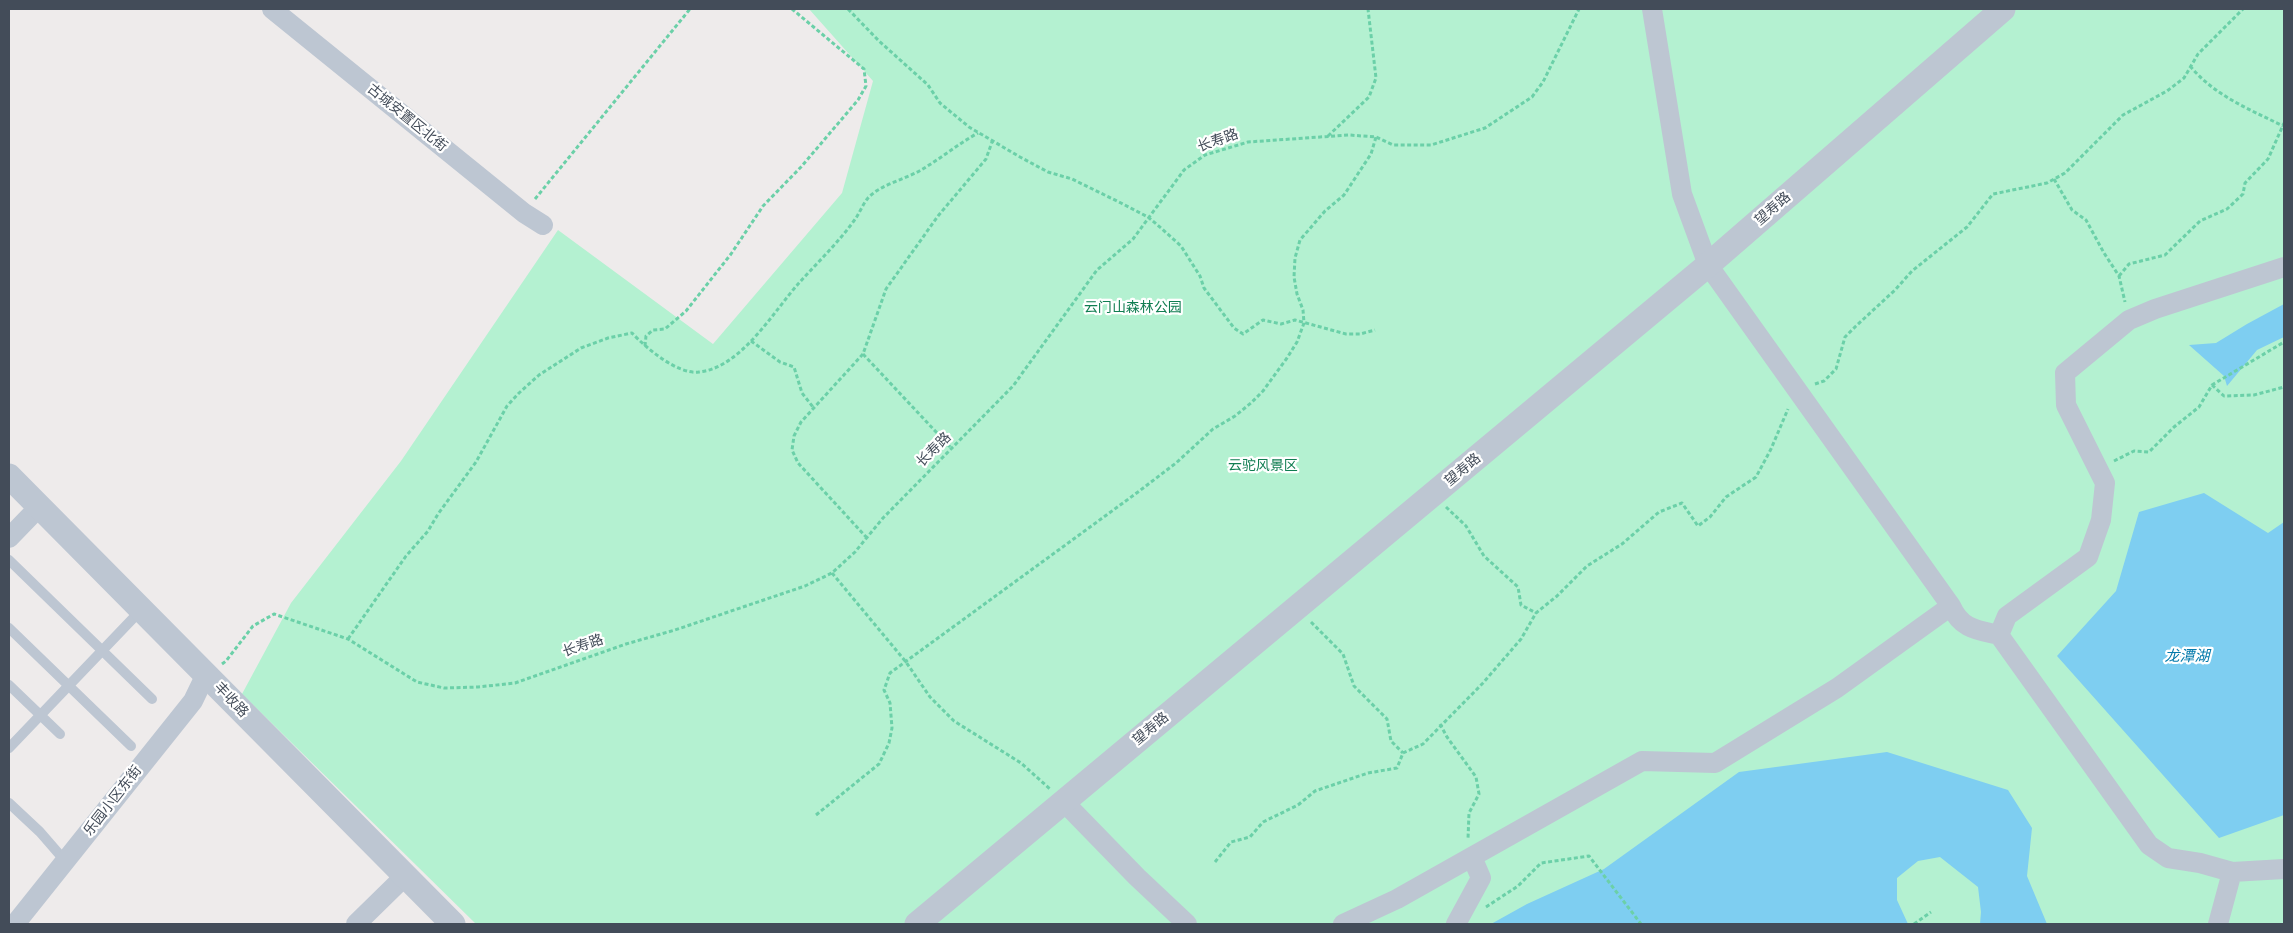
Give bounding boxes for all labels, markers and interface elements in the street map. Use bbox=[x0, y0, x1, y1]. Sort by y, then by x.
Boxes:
street label: 古城安置区北街 bbox=[364, 81, 450, 155]
street label: 长寿路 bbox=[1195, 126, 1241, 156]
street label: 望寿路 bbox=[1752, 189, 1794, 229]
park label: 云门山森林公园 bbox=[1084, 300, 1182, 316]
street label: 长寿路 bbox=[913, 429, 955, 471]
street label: 望寿路 bbox=[1442, 450, 1484, 490]
park label: 云驼风景区 bbox=[1228, 458, 1298, 474]
street label: 长寿路 bbox=[560, 631, 606, 661]
water label: 龙潭湖 bbox=[2165, 648, 2209, 666]
street label: 丰收路 bbox=[211, 679, 251, 721]
street label: 望寿路 bbox=[1130, 709, 1172, 749]
street label: 乐园小区东街 bbox=[81, 763, 145, 839]

